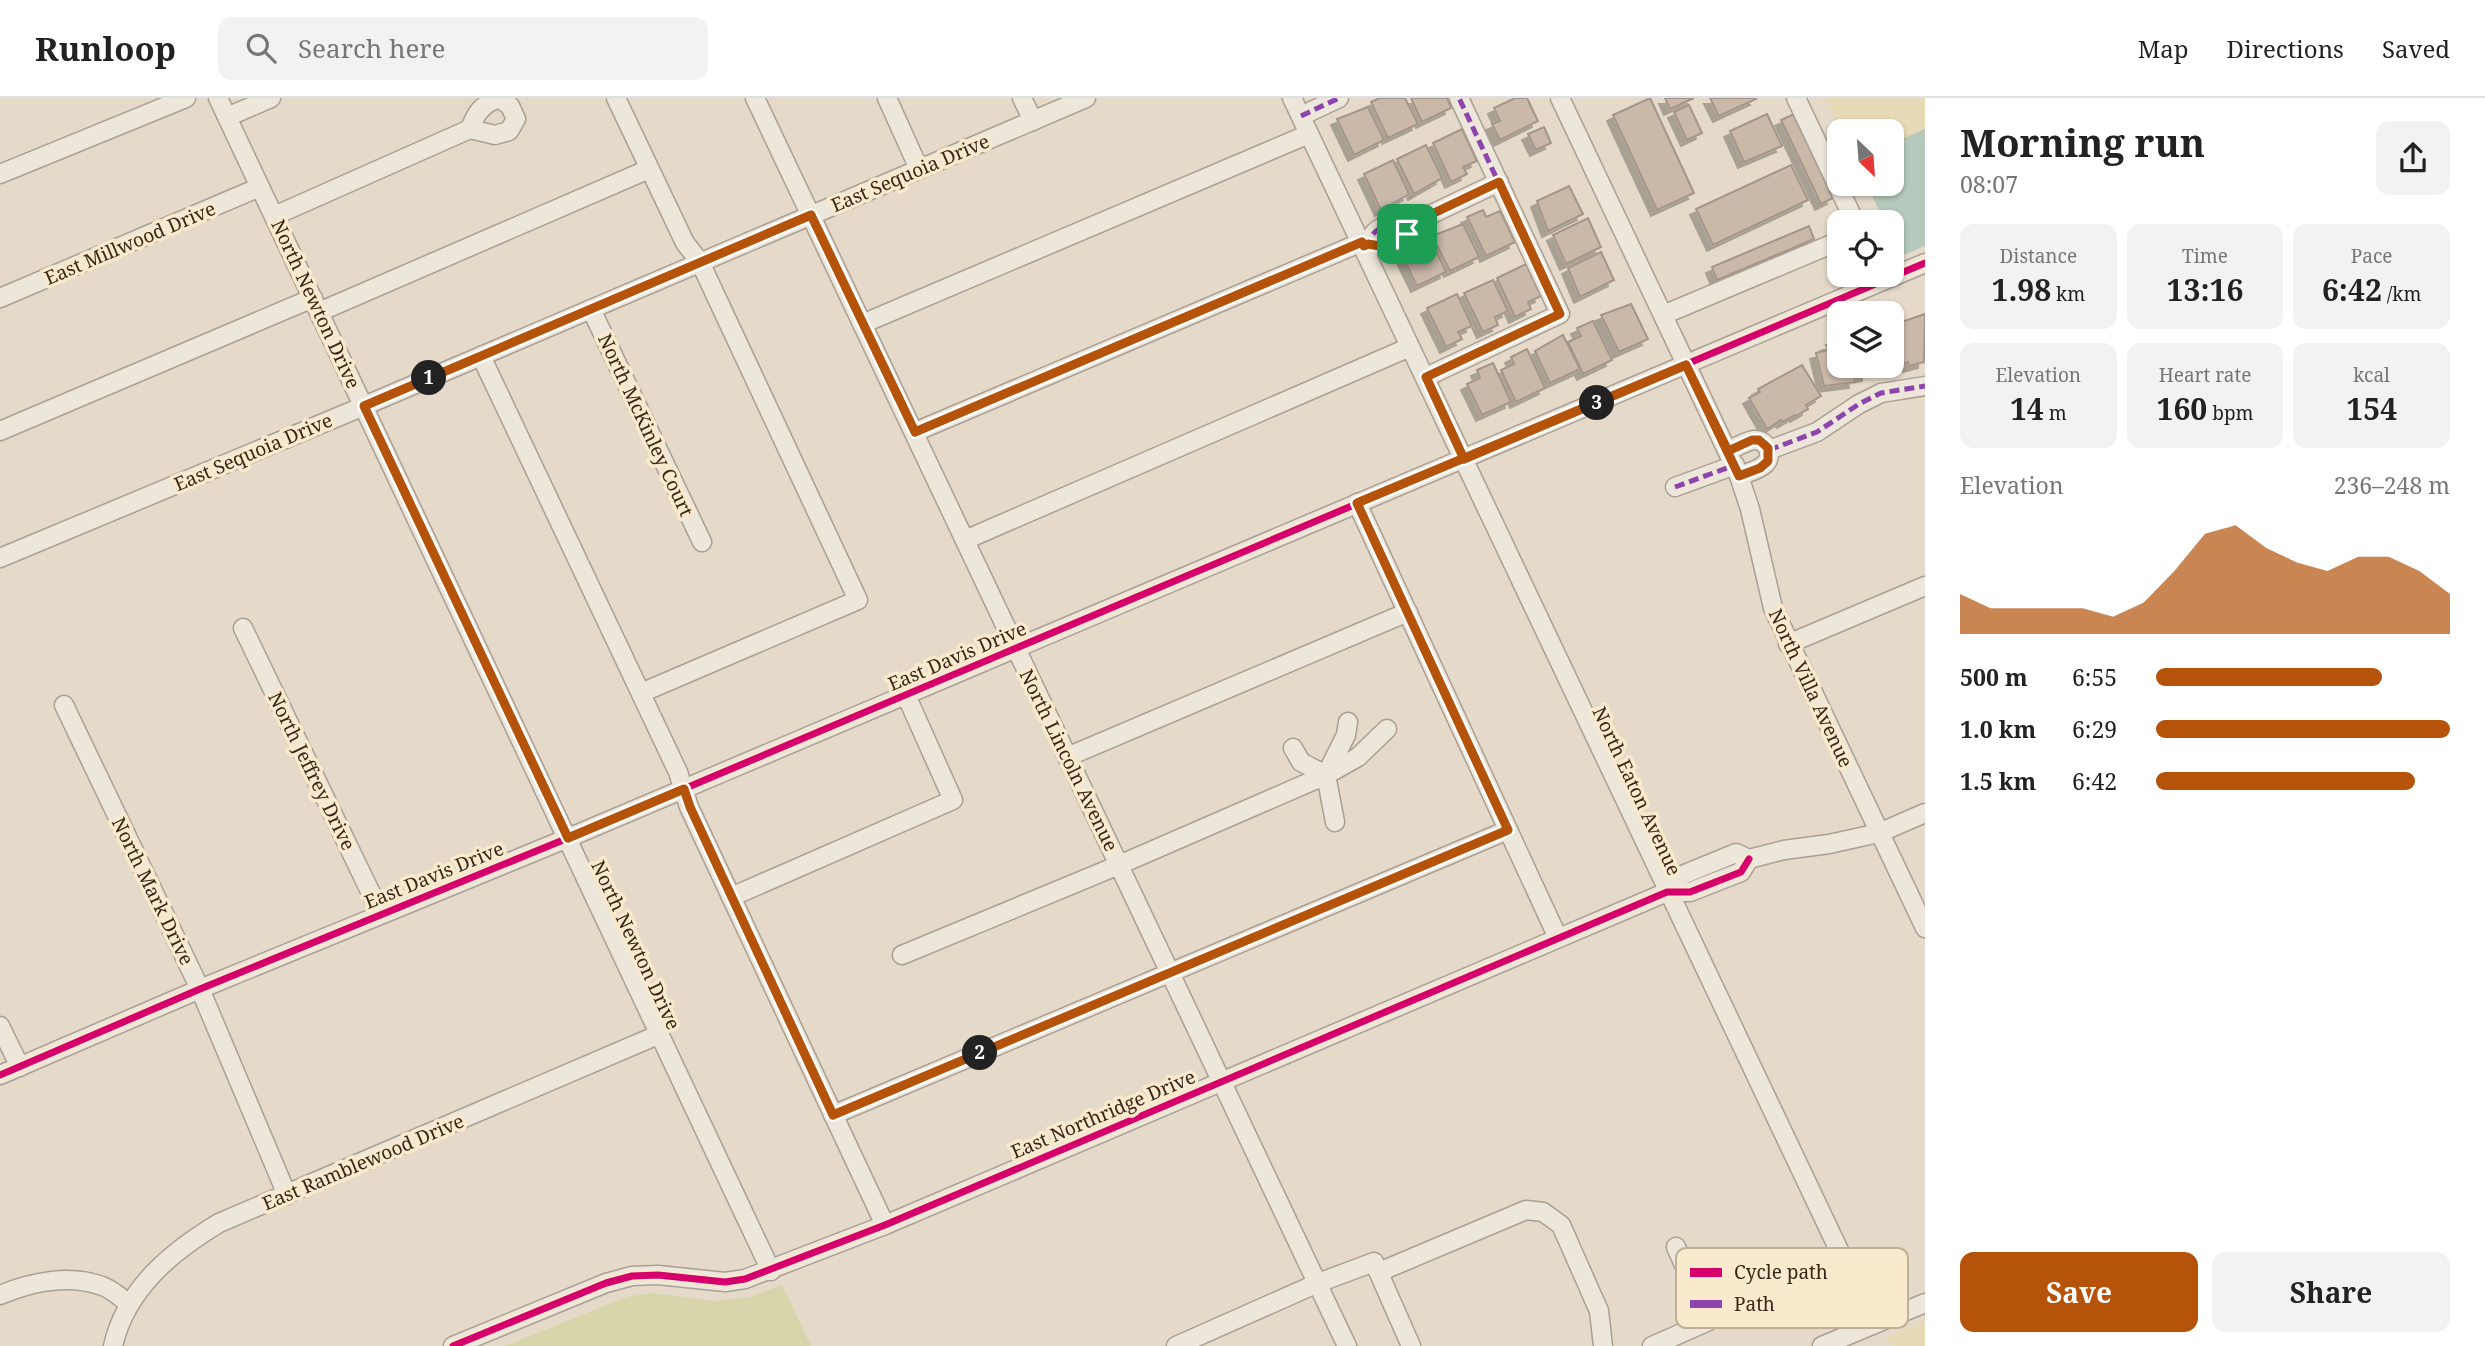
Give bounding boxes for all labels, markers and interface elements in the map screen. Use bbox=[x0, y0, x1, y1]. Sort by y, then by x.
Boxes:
search box bbox=[218, 17, 708, 80]
text: Runloop bbox=[35, 26, 176, 71]
icon: search bbox=[242, 29, 280, 67]
text: Search here bbox=[298, 30, 446, 66]
text: Map bbox=[2138, 32, 2189, 65]
text: Directions bbox=[2227, 32, 2344, 65]
text: Saved bbox=[2382, 32, 2450, 65]
text: Morning run bbox=[1960, 116, 2205, 168]
north arrow bbox=[1827, 119, 1904, 196]
map controls bbox=[1827, 119, 1904, 378]
button: share bbox=[2376, 121, 2450, 195]
street label: East Sequoia Drive bbox=[827, 128, 993, 218]
text: 08:07 bbox=[1960, 168, 2018, 200]
street label: East Millwood Drive bbox=[41, 195, 219, 291]
pin bbox=[1377, 204, 1437, 264]
button: locate bbox=[1827, 210, 1904, 287]
street label: North Newton Drive bbox=[265, 215, 367, 393]
icon: arrive bbox=[1388, 215, 1426, 253]
text: Distance bbox=[2000, 243, 2077, 269]
text: Time bbox=[2182, 243, 2228, 269]
text: Pace bbox=[2351, 243, 2393, 269]
text: 1.98 bbox=[1991, 269, 2051, 310]
text: 13:16 bbox=[2167, 269, 2243, 310]
text: 6:42 bbox=[2322, 269, 2382, 310]
text: km bbox=[2051, 281, 2085, 307]
text: /km bbox=[2382, 281, 2421, 307]
button: layers bbox=[1827, 301, 1904, 378]
street label: North McKinley Court bbox=[592, 329, 700, 521]
pin: 1 bbox=[412, 360, 446, 396]
text: Elevation bbox=[1996, 362, 2081, 388]
text: Heart rate bbox=[2159, 362, 2251, 388]
text: kcal bbox=[2353, 362, 2390, 388]
text: 1 bbox=[423, 364, 434, 390]
pin: 3 bbox=[1580, 386, 1614, 420]
text: 14 bbox=[2010, 388, 2044, 429]
text: 160 bbox=[2156, 388, 2207, 429]
text: 154 bbox=[2346, 388, 2397, 429]
text: 3 bbox=[1591, 389, 1602, 415]
text: m bbox=[2044, 400, 2067, 426]
text: bpm bbox=[2207, 400, 2254, 426]
street label: East Sequoia Drive bbox=[170, 407, 336, 497]
text: Elevation bbox=[1960, 469, 2064, 501]
text: 236–248 m bbox=[2334, 469, 2450, 501]
street label: North Villa Avenue bbox=[1763, 604, 1859, 772]
street label: East Davis Drive bbox=[884, 615, 1030, 697]
text: 500 m bbox=[1960, 661, 2028, 693]
text: 6:55 bbox=[2072, 661, 2117, 693]
street label: North Lincoln Avenue bbox=[1014, 665, 1124, 855]
street label: North Jeffrey Drive bbox=[262, 687, 362, 855]
street label: North Eaton Avenue bbox=[1586, 702, 1688, 880]
text: 1.0 km bbox=[1960, 713, 2036, 745]
text: 6:29 bbox=[2072, 713, 2117, 745]
text: 1.5 km bbox=[1960, 765, 2036, 797]
text: 6:42 bbox=[2072, 765, 2117, 797]
street label: North Mark Drive bbox=[106, 813, 200, 969]
street label: East Davis Drive bbox=[361, 835, 507, 915]
street label: North Newton Drive bbox=[585, 856, 687, 1034]
pin: 2 bbox=[962, 1035, 998, 1070]
text: 2 bbox=[974, 1039, 985, 1065]
street label: East Northridge Drive bbox=[1007, 1063, 1199, 1165]
street label: East Ramblewood Drive bbox=[258, 1108, 468, 1216]
legend bbox=[1676, 1248, 1908, 1328]
button: Save bbox=[1960, 1252, 2198, 1332]
button: Share bbox=[2212, 1252, 2450, 1332]
text: Cycle path bbox=[1734, 1259, 1828, 1285]
text: Path bbox=[1734, 1291, 1775, 1317]

